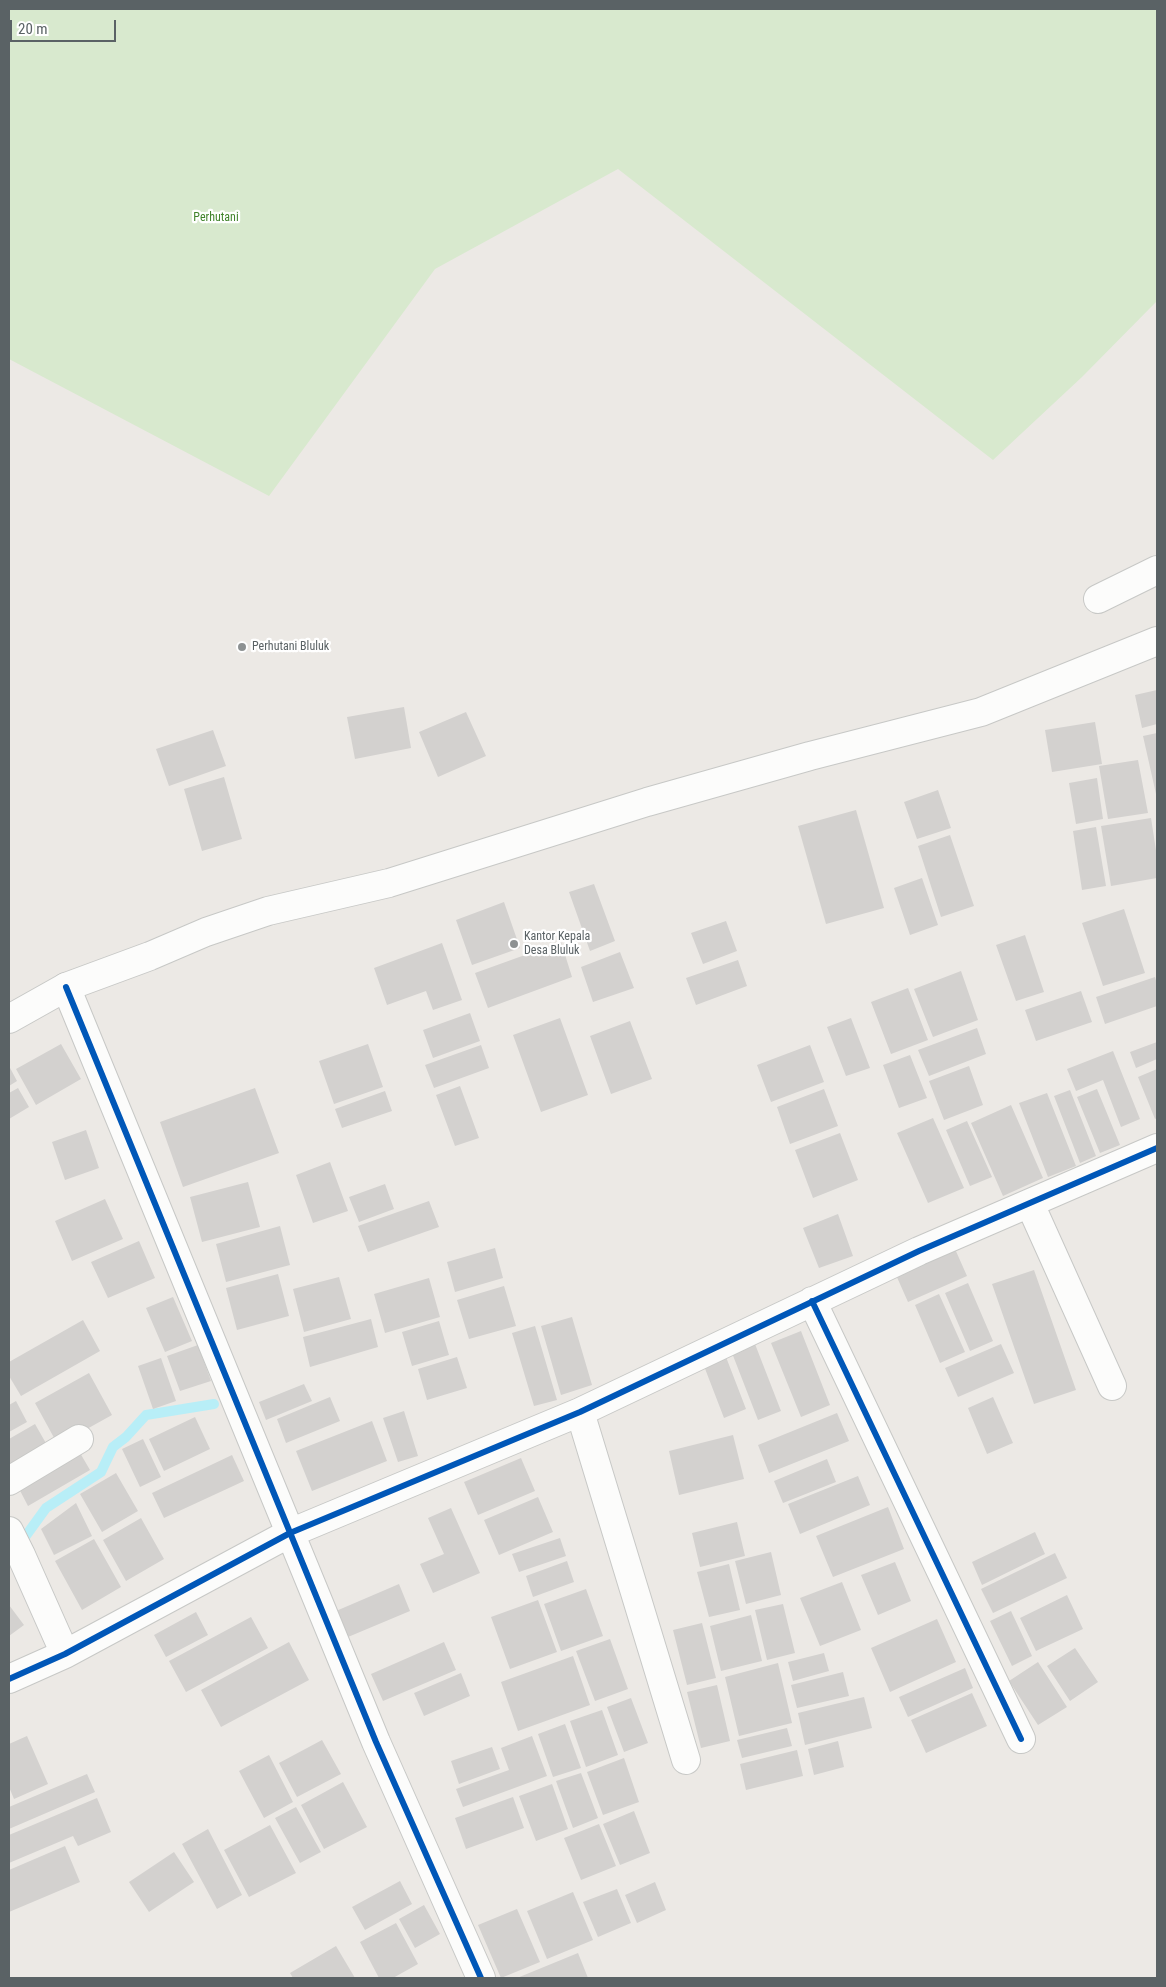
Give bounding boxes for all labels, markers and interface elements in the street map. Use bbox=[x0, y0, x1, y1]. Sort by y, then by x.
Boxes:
scale bar bbox=[12, 10, 119, 42]
text: 20 m bbox=[18, 20, 48, 38]
park label: Perhutani bbox=[193, 211, 239, 225]
place label: Perhutani Bluluk bbox=[252, 640, 329, 654]
marker: Perhutani Bluluk bbox=[236, 641, 248, 653]
place label: Kantor Kepala Desa Bluluk bbox=[524, 930, 590, 958]
marker: Kantor Kepala Desa Bluluk bbox=[508, 938, 520, 950]

